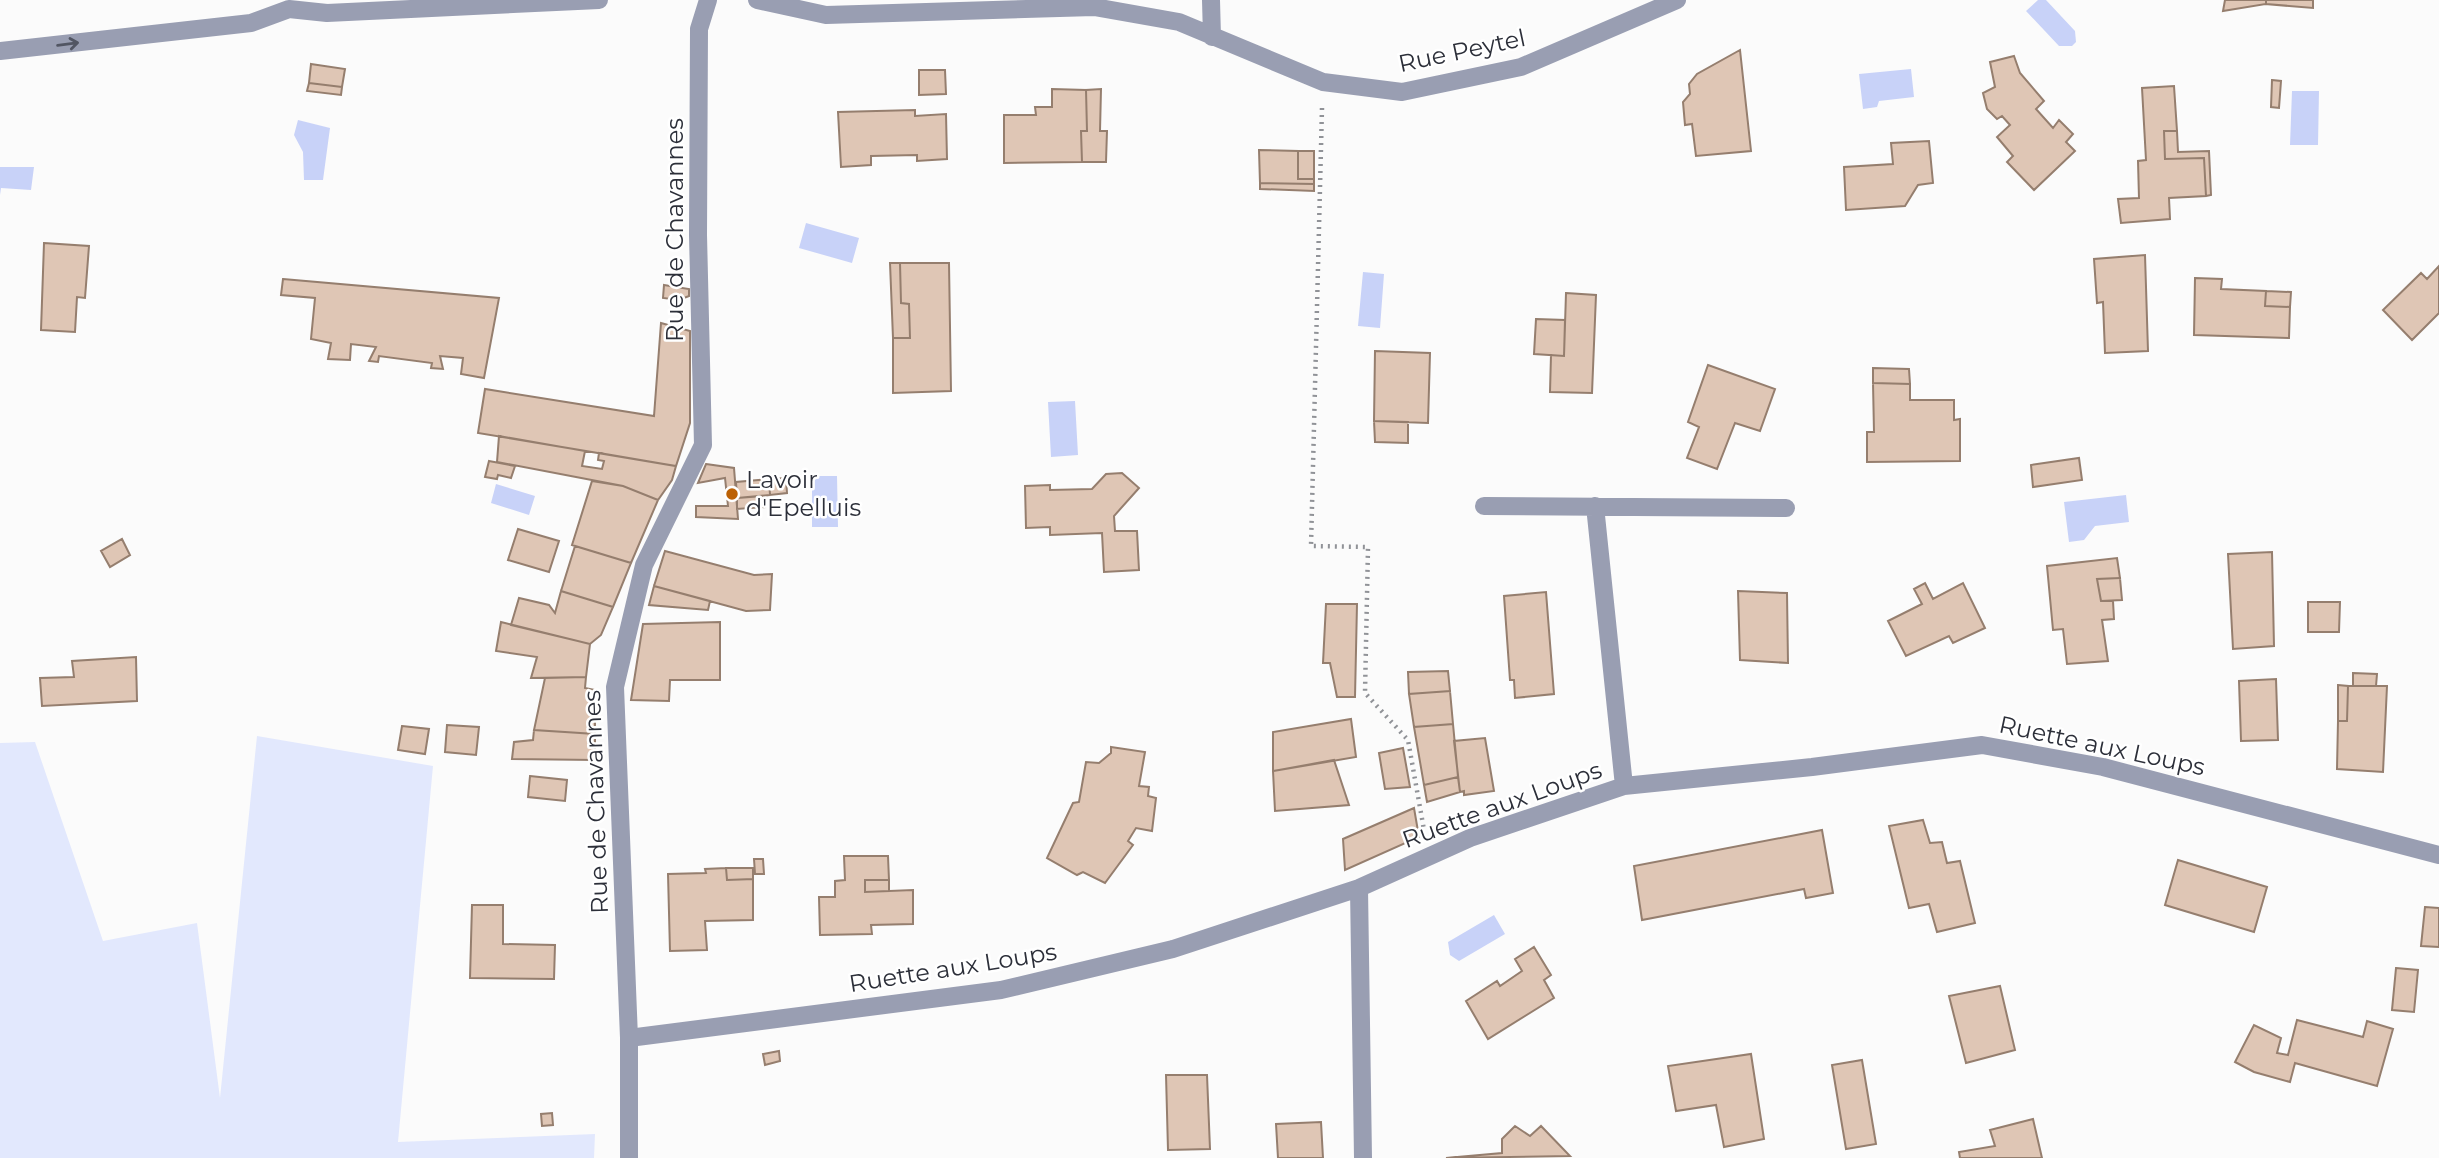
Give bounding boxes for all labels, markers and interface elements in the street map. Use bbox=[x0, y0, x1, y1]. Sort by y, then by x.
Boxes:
street label: Rue Peytel bbox=[1396, 23, 1528, 78]
one-way arrow bbox=[56, 37, 79, 50]
street label: Rue de Chavannes bbox=[660, 118, 689, 342]
place label: Lavoir d'Epelluis bbox=[746, 465, 861, 522]
marker: Lavoir d'Epelluis bbox=[724, 486, 740, 502]
street label: Rue de Chavannes bbox=[577, 690, 614, 914]
street label: Ruette aux Loups bbox=[1996, 710, 2208, 782]
street label: Ruette aux Loups bbox=[1398, 755, 1605, 854]
street label: Ruette aux Loups bbox=[847, 937, 1059, 998]

